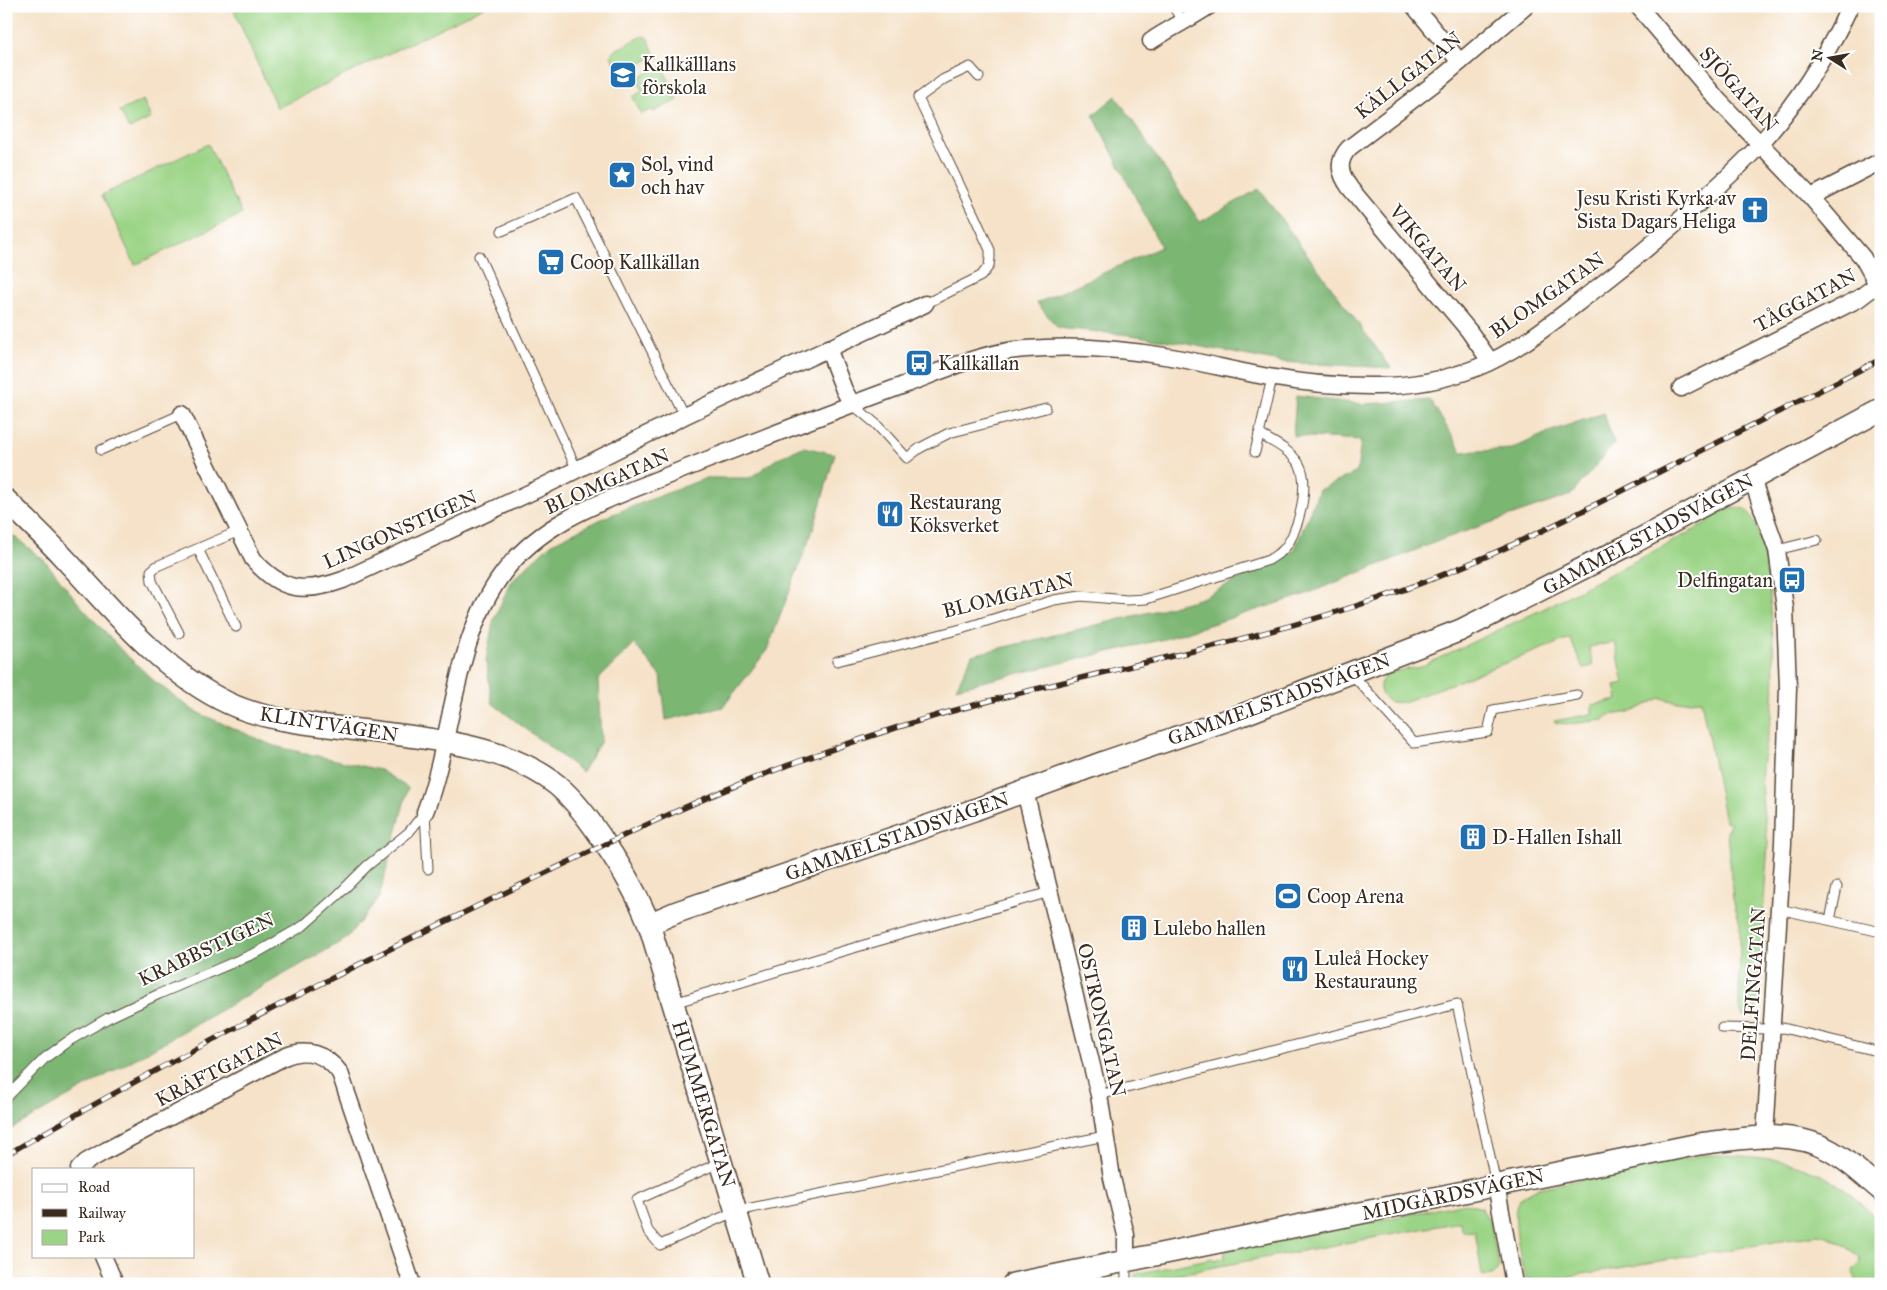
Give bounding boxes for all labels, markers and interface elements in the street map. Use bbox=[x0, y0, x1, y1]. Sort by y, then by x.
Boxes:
street label: KÄLLGATAN bbox=[1350, 26, 1466, 124]
north arrow bbox=[1804, 32, 1854, 82]
street label: SJÖGATAN bbox=[1694, 42, 1783, 137]
text: N bbox=[1808, 48, 1827, 63]
place label: Kallkälllans förskola bbox=[642, 52, 736, 99]
school or university icon: Kallkälllans förskola bbox=[608, 60, 638, 90]
place label: Sol, vind och hav bbox=[641, 152, 714, 199]
place icon: Sol, vind och hav bbox=[607, 160, 637, 190]
place label: Jesu Kristi Kyrka av Sista Dagars Heliga bbox=[1574, 186, 1737, 234]
church icon: Jesu Kristi Kyrka av Sista Dagars Heliga bbox=[1740, 195, 1770, 225]
street label: VIKGATAN bbox=[1384, 198, 1472, 297]
supermarket icon: Coop Kallkällan bbox=[536, 247, 566, 277]
street label: BLOMGATAN bbox=[1485, 247, 1609, 343]
place label: Coop Kallkällan bbox=[570, 250, 700, 274]
street label: TÅGGATAN bbox=[1750, 263, 1860, 337]
bus stop icon: Kallkällan bbox=[904, 348, 934, 378]
place label: Kallkällan bbox=[938, 351, 1019, 375]
street label: BLOMGATAN bbox=[541, 443, 673, 519]
street label: GAMMELSTADSVÄGEN bbox=[1538, 468, 1758, 600]
street label: LINGONSTIGEN bbox=[319, 484, 481, 574]
place label: Restaurang Köksverket bbox=[909, 490, 1002, 537]
restaurant icon: Restaurang Köksverket bbox=[875, 499, 905, 529]
bus stop icon: Delfingatan bbox=[1777, 565, 1807, 595]
street label: BLOMGATAN bbox=[940, 567, 1076, 623]
place label: Delfingatan bbox=[1677, 568, 1773, 593]
street label: GAMMELSTADSVÄGEN bbox=[1164, 647, 1394, 751]
street label: KLINTVÄGEN bbox=[258, 701, 400, 747]
street label: GAMMELSTADSVÄGEN bbox=[782, 786, 1012, 886]
building icon: D-Hallen Ishall bbox=[1458, 822, 1488, 852]
place label: D-Hallen Ishall bbox=[1492, 825, 1623, 849]
sports icon: Coop Arena bbox=[1273, 881, 1303, 911]
place label: Coop Arena bbox=[1307, 884, 1404, 908]
street label: DELFINGATAN bbox=[1736, 906, 1770, 1062]
street label: KRABBSTIGEN bbox=[134, 907, 278, 991]
building icon: Lulebo hallen bbox=[1119, 913, 1149, 943]
place label: Lulebo hallen bbox=[1153, 916, 1266, 940]
street label: OSTRONGATAN bbox=[1073, 941, 1131, 1099]
place label: Luleå Hockey Restauraung bbox=[1314, 946, 1429, 994]
restaurant icon: Luleå Hockey Restauraung bbox=[1280, 954, 1310, 984]
street label: HUMMERGATAN bbox=[667, 1017, 741, 1191]
street label: KRÄFTGATAN bbox=[151, 1027, 287, 1111]
street label: MIDGÅRDSVÄGEN bbox=[1360, 1163, 1546, 1225]
legend bbox=[32, 1168, 195, 1258]
text: Road bbox=[78, 1178, 110, 1196]
text: Railway bbox=[78, 1204, 127, 1222]
text: Park bbox=[78, 1228, 105, 1246]

